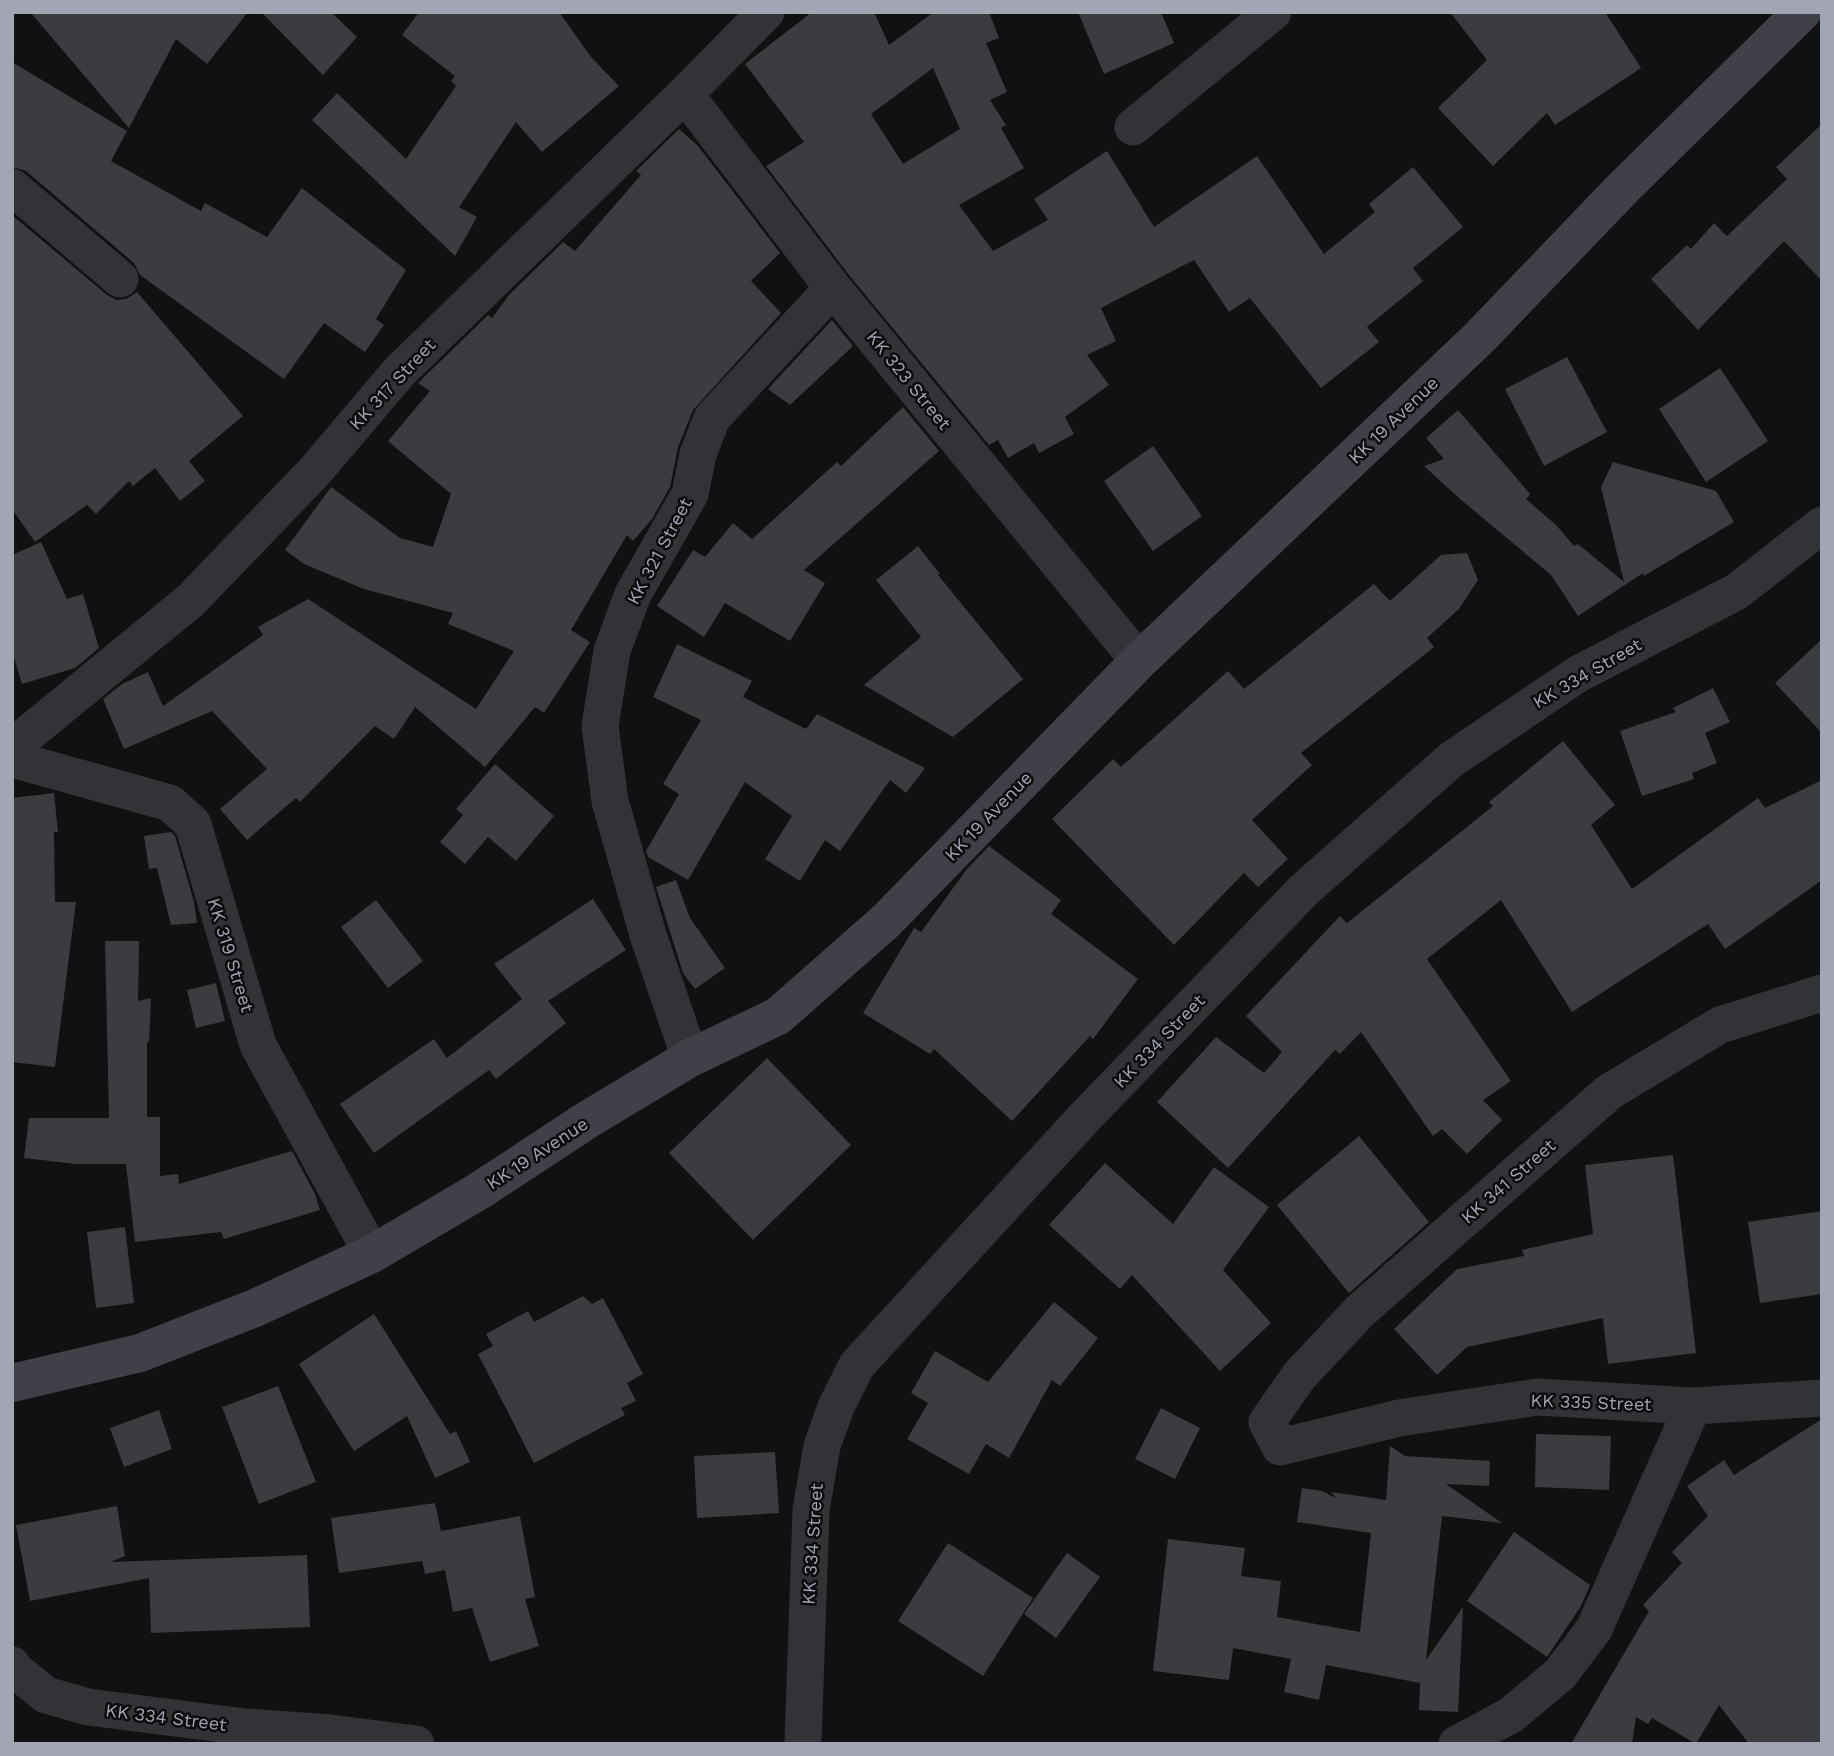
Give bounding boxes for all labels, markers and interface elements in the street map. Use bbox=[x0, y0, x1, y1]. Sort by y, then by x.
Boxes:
street label: KK 323 Street bbox=[863, 326, 956, 434]
street label: KK 317 Street bbox=[344, 334, 440, 434]
street label: KK 19 Avenue bbox=[1344, 372, 1442, 468]
street label: KK 321 Street bbox=[622, 494, 696, 608]
street label: KK 334 Street bbox=[1529, 633, 1645, 713]
street label: KK 19 Avenue bbox=[940, 767, 1036, 865]
street label: KK 319 Street bbox=[204, 895, 258, 1015]
street label: KK 334 Street bbox=[1109, 990, 1209, 1092]
street label: KK 19 Avenue bbox=[482, 1113, 592, 1193]
street label: KK 341 Street bbox=[1457, 1134, 1560, 1228]
street label: KK 335 Street bbox=[1530, 1389, 1652, 1415]
street label: KK 334 Street bbox=[797, 1482, 827, 1605]
street label: KK 334 Street bbox=[104, 1699, 228, 1735]

